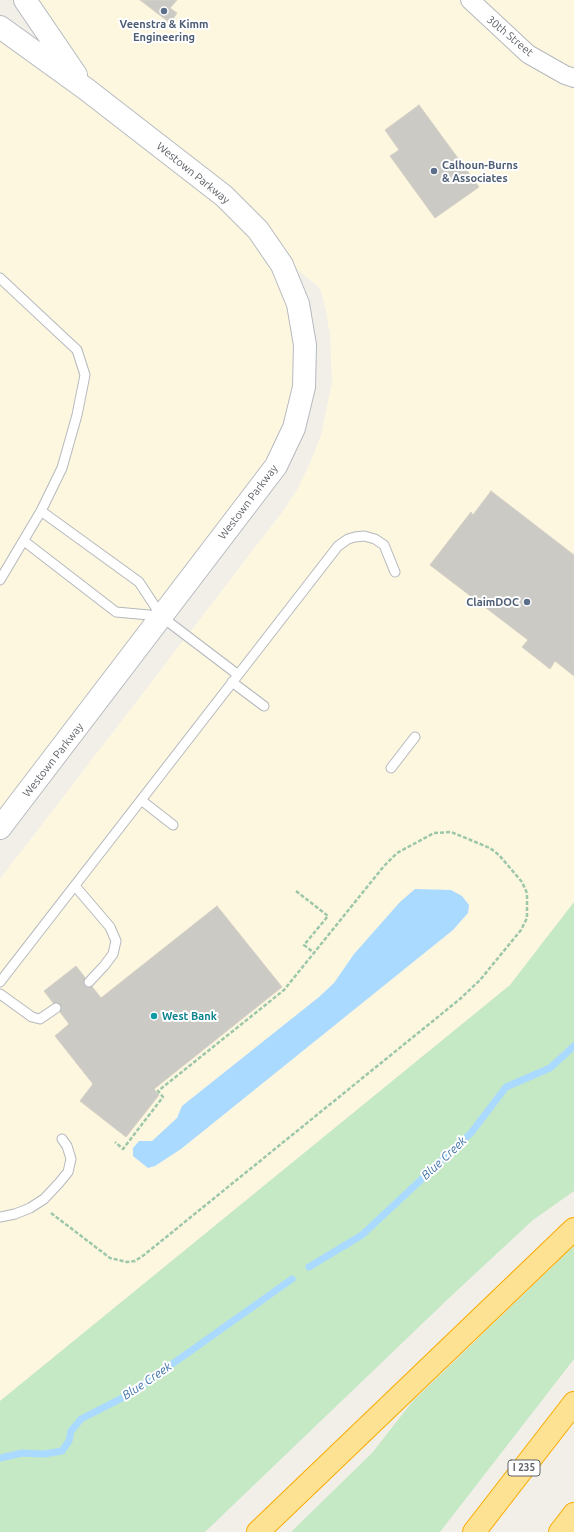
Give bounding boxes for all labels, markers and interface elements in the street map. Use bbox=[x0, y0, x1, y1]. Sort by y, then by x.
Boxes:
marker: Veenstra & Kimm Engineering bbox=[159, 6, 169, 16]
street label: 30th Street bbox=[484, 13, 536, 59]
place label: Veenstra & Kimm Engineering bbox=[120, 17, 208, 43]
street label: Westown Parkway bbox=[154, 139, 232, 207]
place label: Calhoun-Burns & Associates bbox=[442, 158, 518, 184]
marker: Calhoun-Burns & Associates bbox=[429, 166, 439, 176]
street label: Westown Parkway bbox=[216, 462, 280, 542]
place label: ClaimDOC bbox=[466, 595, 519, 609]
marker: ClaimDOC bbox=[522, 597, 532, 607]
street label: Westown Parkway bbox=[20, 720, 86, 800]
place label: West Bank bbox=[162, 1009, 217, 1023]
marker: West Bank bbox=[149, 1011, 159, 1021]
water label: Blue Creek bbox=[418, 1133, 470, 1183]
water label: Blue Creek bbox=[120, 1359, 174, 1403]
road number: I 235 bbox=[508, 1460, 540, 1476]

